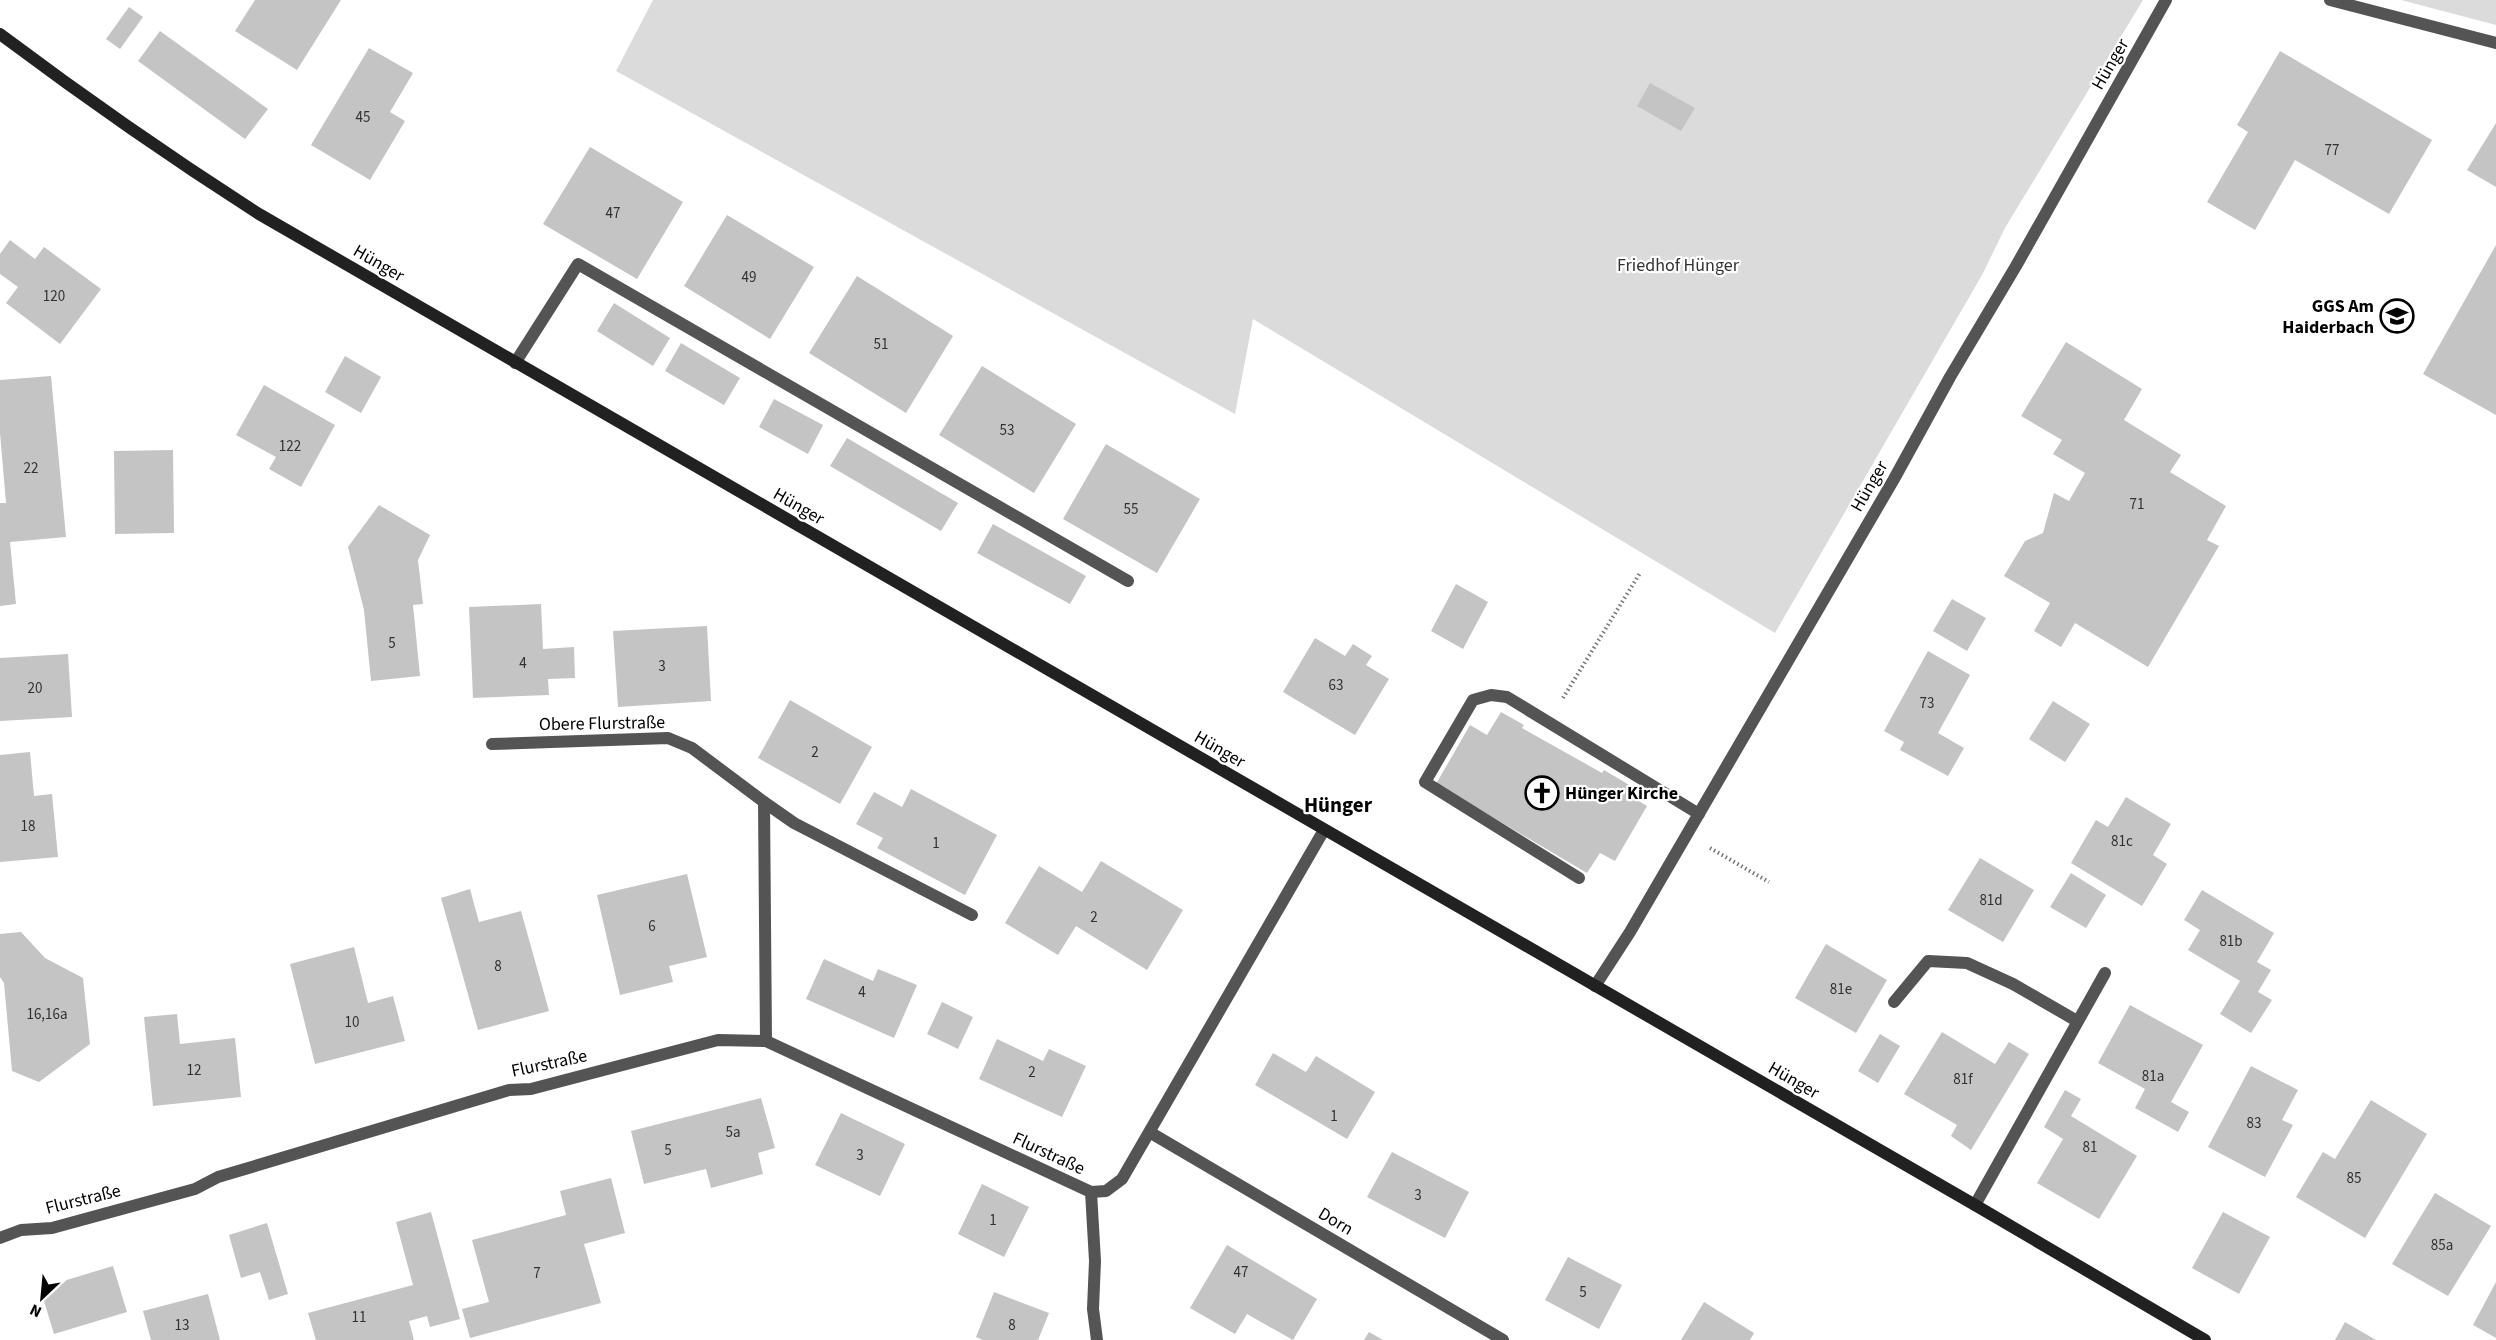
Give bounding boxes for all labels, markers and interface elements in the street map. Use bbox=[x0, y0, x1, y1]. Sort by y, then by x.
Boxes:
street label: Hünger bbox=[2086, 33, 2135, 94]
house number: 45 bbox=[356, 107, 370, 128]
house number: 77 bbox=[2325, 140, 2339, 161]
house number: 47 bbox=[606, 203, 620, 224]
street label: Hünger bbox=[349, 239, 410, 288]
park label: Friedhof Hünger bbox=[1617, 253, 1740, 278]
house number: 49 bbox=[742, 267, 756, 288]
house number: 120 bbox=[43, 286, 65, 307]
place label: GGS Am Haiderbach bbox=[2282, 294, 2374, 340]
school or university icon: GGS Am Haiderbach bbox=[2379, 298, 2415, 334]
house number: 51 bbox=[874, 334, 888, 355]
house number: 53 bbox=[1000, 420, 1014, 441]
house number: 122 bbox=[279, 436, 301, 457]
street label: Hünger bbox=[1845, 455, 1894, 516]
house number: 22 bbox=[24, 458, 38, 479]
street label: Hünger bbox=[769, 482, 830, 531]
house number: 71 bbox=[2130, 494, 2144, 515]
house number: 55 bbox=[1124, 499, 1138, 520]
house number: 5 bbox=[388, 633, 396, 654]
house number: 4 bbox=[519, 653, 527, 674]
house number: 3 bbox=[658, 656, 666, 677]
house number: 63 bbox=[1329, 675, 1343, 696]
house number: 20 bbox=[28, 678, 42, 699]
house number: 73 bbox=[1920, 693, 1934, 714]
street label: Obere Flurstraße bbox=[539, 710, 665, 737]
street label: Hünger bbox=[1190, 725, 1251, 774]
house number: 2 bbox=[811, 742, 819, 763]
church icon: Hünger Kirche bbox=[1524, 775, 1560, 811]
place label: Hünger Kirche bbox=[1565, 781, 1678, 806]
district label: Hünger bbox=[1304, 790, 1373, 820]
house number: 18 bbox=[21, 816, 35, 837]
house number: 81c bbox=[2111, 831, 2133, 852]
house number: 1 bbox=[932, 833, 940, 854]
house number: 81d bbox=[1979, 890, 2003, 911]
house number: 2 bbox=[1090, 907, 1098, 928]
house number: 6 bbox=[648, 916, 656, 937]
house number: 81b bbox=[2219, 931, 2243, 952]
house number: 8 bbox=[494, 956, 502, 977]
house number: 81e bbox=[1830, 979, 1852, 1000]
house number: 4 bbox=[858, 982, 866, 1003]
house number: 16,16a bbox=[26, 1004, 68, 1025]
house number: 10 bbox=[345, 1012, 359, 1033]
street label: Flurstraße bbox=[509, 1043, 589, 1084]
street label: Hünger bbox=[1764, 1056, 1825, 1105]
house number: 12 bbox=[187, 1060, 201, 1081]
house number: 2 bbox=[1028, 1062, 1036, 1083]
house number: 81a bbox=[2142, 1066, 2164, 1087]
house number: 81f bbox=[1953, 1069, 1973, 1090]
house number: 1 bbox=[1330, 1106, 1338, 1127]
house number: 83 bbox=[2247, 1113, 2261, 1134]
house number: 5a bbox=[725, 1122, 741, 1143]
street label: Flurstraße bbox=[1009, 1126, 1089, 1181]
house number: 81 bbox=[2083, 1137, 2097, 1158]
house number: 5 bbox=[664, 1140, 672, 1161]
house number: 3 bbox=[856, 1145, 864, 1166]
house number: 85 bbox=[2347, 1168, 2361, 1189]
street label: Flurstraße bbox=[43, 1178, 124, 1221]
house number: 3 bbox=[1414, 1185, 1422, 1206]
street label: Dorn bbox=[1313, 1201, 1358, 1242]
house number: 1 bbox=[989, 1210, 997, 1231]
house number: 85a bbox=[2431, 1235, 2453, 1256]
house number: 47 bbox=[1234, 1262, 1248, 1283]
house number: 7 bbox=[533, 1263, 541, 1284]
north arrow bbox=[12, 1268, 72, 1328]
house number: 5 bbox=[1579, 1282, 1587, 1303]
text: N bbox=[26, 1298, 45, 1323]
house number: 11 bbox=[352, 1307, 366, 1328]
house number: 13 bbox=[175, 1315, 189, 1336]
house number: 8 bbox=[1008, 1315, 1016, 1336]

